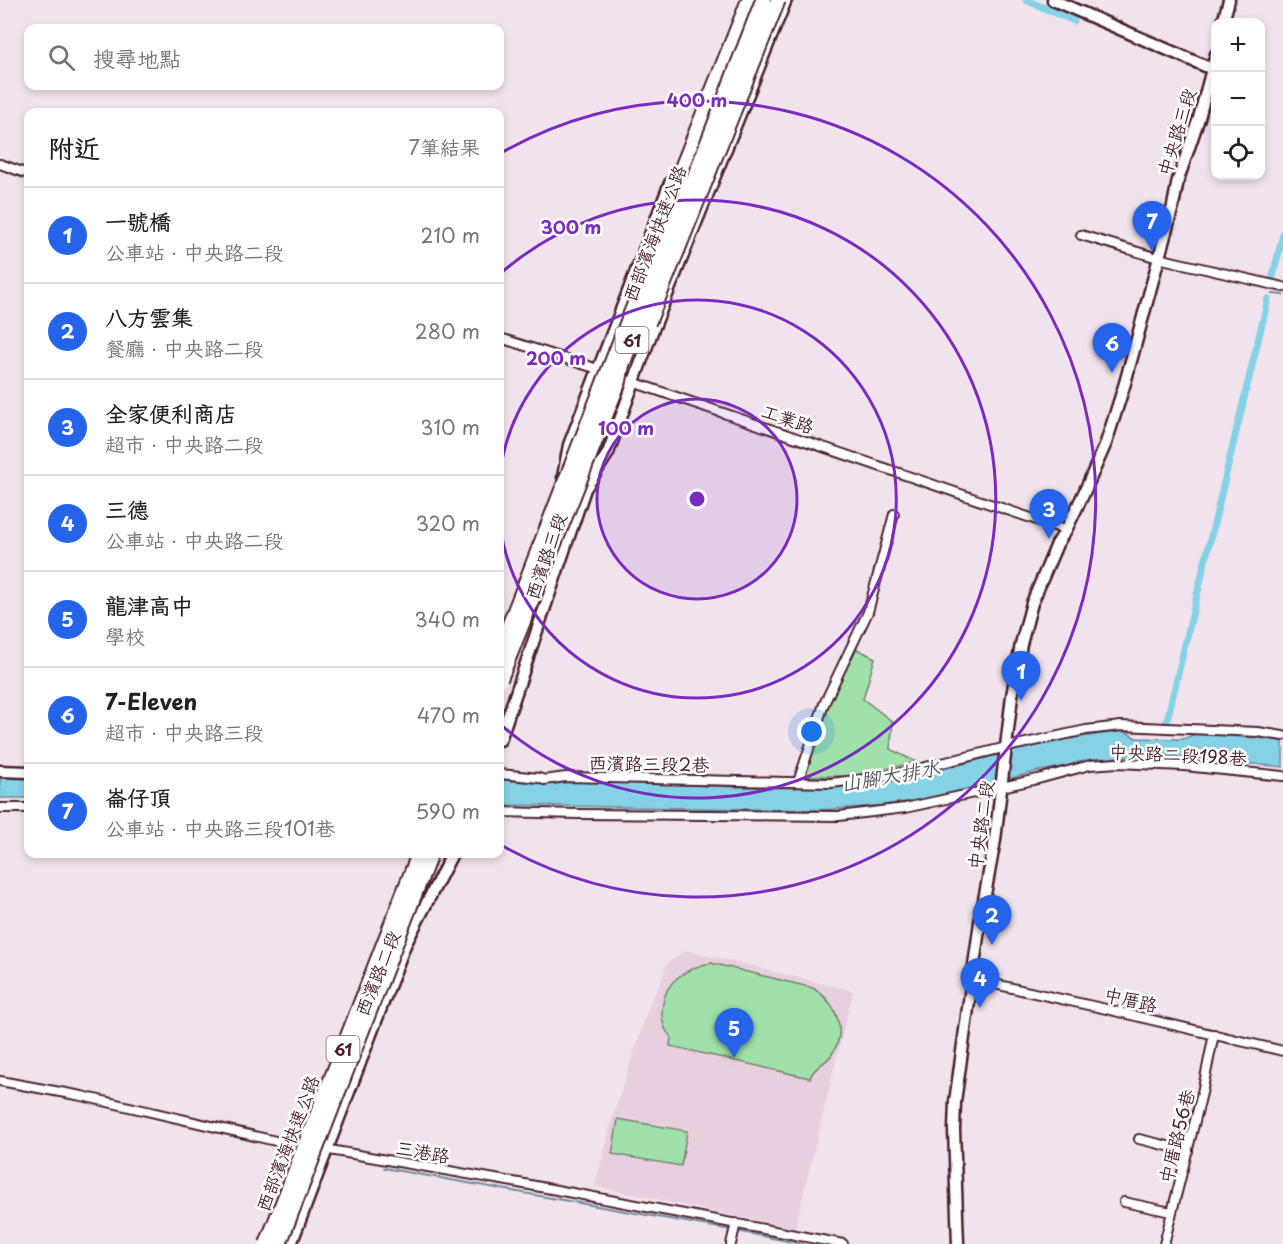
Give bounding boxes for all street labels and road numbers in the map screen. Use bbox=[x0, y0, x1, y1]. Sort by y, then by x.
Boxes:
street label: 中央路三段 bbox=[1150, 85, 1202, 179]
street label: 西部濱海快速公路 bbox=[616, 161, 692, 305]
road number: 61 bbox=[616, 327, 648, 353]
street label: 工業路 bbox=[758, 396, 818, 440]
street label: 西濱路三段 bbox=[518, 509, 572, 603]
street label: 中央路二段198巷 bbox=[1108, 737, 1248, 771]
street label: 西濱路三段2巷 bbox=[588, 748, 710, 778]
street label: 中央路二段 bbox=[960, 779, 1000, 871]
street label: 西濱路二段 bbox=[348, 926, 406, 1020]
street label: 中厝路 bbox=[1102, 980, 1160, 1018]
road number: 61 bbox=[326, 1036, 360, 1062]
street label: 西部濱海快速公路 bbox=[249, 1071, 325, 1215]
street label: 中厝路56巷 bbox=[1151, 1086, 1201, 1186]
street label: 三港路 bbox=[394, 1133, 452, 1169]

